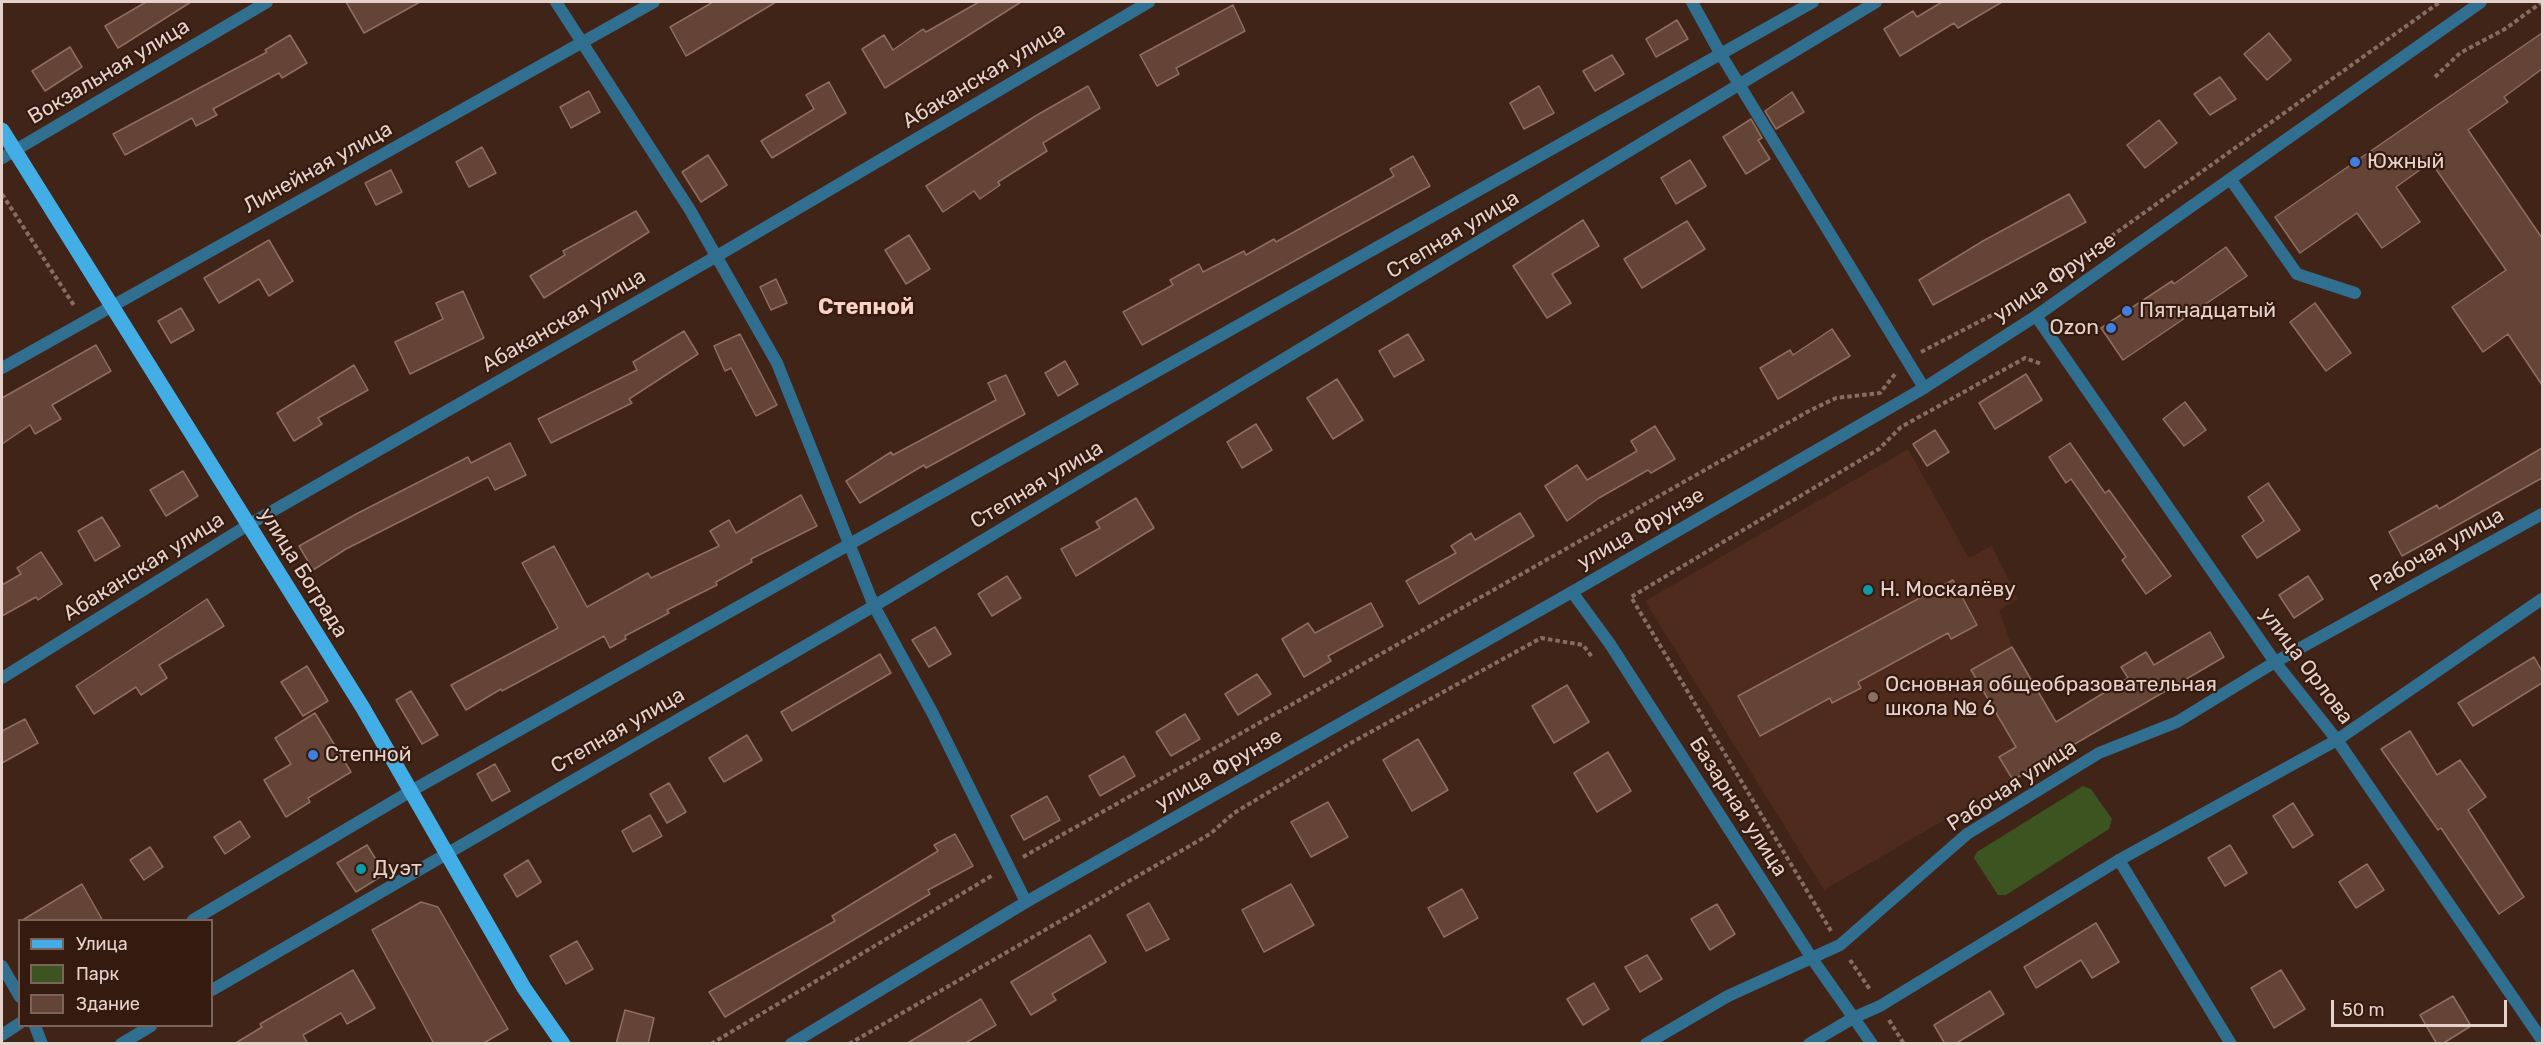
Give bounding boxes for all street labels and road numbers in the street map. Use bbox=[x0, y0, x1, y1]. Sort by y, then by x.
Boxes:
street label: Вокзальная улица bbox=[24, 14, 194, 130]
street label: Абаканская улица bbox=[898, 18, 1070, 134]
street label: Линейная улица bbox=[239, 117, 397, 219]
street label: Степная улица bbox=[1382, 185, 1524, 285]
street label: улица Фрунзе bbox=[1989, 228, 2121, 328]
street label: Абаканская улица bbox=[478, 264, 650, 378]
street label: Степная улица bbox=[966, 435, 1108, 535]
street label: улица Фрунзе bbox=[1573, 482, 1709, 576]
street label: улица Бограда bbox=[253, 503, 353, 643]
street label: Рабочая улица bbox=[2366, 503, 2508, 597]
street label: Абаканская улица bbox=[59, 507, 229, 627]
street label: улица Орлова bbox=[2254, 603, 2358, 729]
street label: Степная улица bbox=[547, 683, 689, 779]
street label: улица Фрунзе bbox=[1151, 723, 1287, 817]
street label: Базарная улица bbox=[1684, 733, 1792, 881]
street label: Рабочая улица bbox=[1942, 735, 2082, 837]

